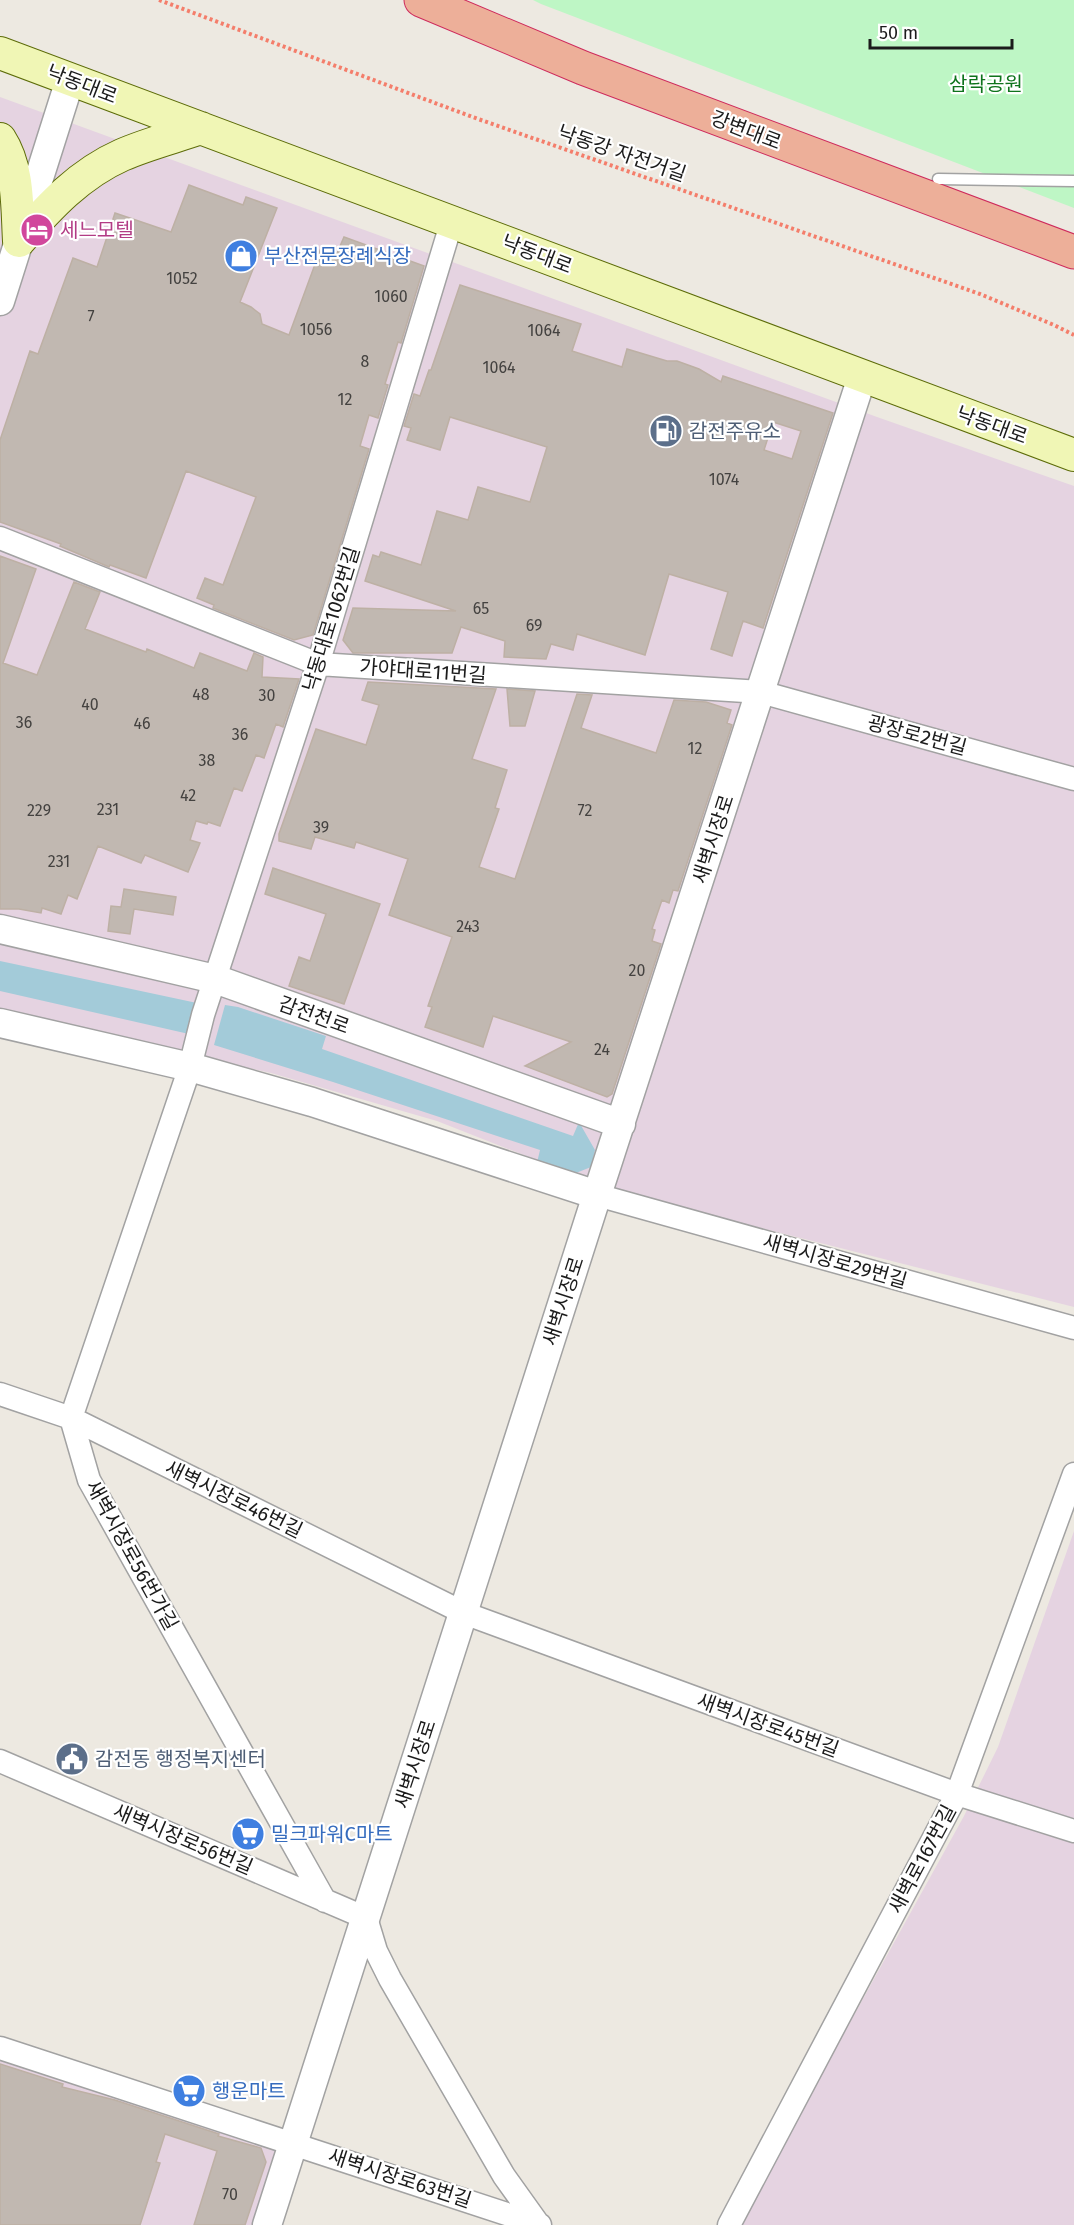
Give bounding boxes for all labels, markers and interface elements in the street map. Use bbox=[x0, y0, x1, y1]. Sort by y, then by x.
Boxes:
scale bar bbox=[870, 12, 1012, 50]
text: 50 m bbox=[879, 22, 918, 44]
street label: 낙동대로 bbox=[43, 60, 121, 108]
park label: 삼락공원 bbox=[949, 72, 1023, 96]
street label: 강변대로 bbox=[707, 106, 785, 154]
street label: 낙동강 자전거길 bbox=[555, 120, 689, 186]
hotel icon: 세느모텔 bbox=[19, 212, 55, 248]
place label: 세느모텔 bbox=[60, 218, 134, 242]
street label: 낙동대로 bbox=[498, 230, 576, 278]
shop icon: 부산전문장례식장 bbox=[223, 238, 259, 274]
place label: 부산전문장례식장 bbox=[264, 244, 411, 268]
house number: 1052 bbox=[166, 269, 198, 288]
house number: 1060 bbox=[374, 287, 408, 306]
house number: 7 bbox=[87, 307, 95, 326]
house number: 1056 bbox=[300, 320, 332, 339]
house number: 1064 bbox=[528, 321, 561, 340]
house number: 8 bbox=[361, 352, 370, 371]
house number: 1064 bbox=[483, 358, 516, 377]
house number: 12 bbox=[338, 390, 352, 409]
street label: 낙동대로 bbox=[953, 401, 1031, 449]
fuel station icon: 감전주유소 bbox=[648, 413, 684, 449]
place label: 감전주유소 bbox=[689, 419, 781, 443]
house number: 1074 bbox=[709, 470, 740, 489]
street label: 낙동대로1062번길 bbox=[298, 544, 364, 694]
house number: 65 bbox=[473, 599, 489, 618]
house number: 69 bbox=[526, 616, 542, 635]
street label: 가야대로11번길 bbox=[359, 655, 487, 687]
house number: 48 bbox=[192, 685, 210, 704]
house number: 30 bbox=[259, 686, 276, 705]
house number: 40 bbox=[81, 695, 99, 714]
street label: 광장로2번길 bbox=[865, 710, 969, 760]
house number: 36 bbox=[16, 713, 32, 732]
house number: 46 bbox=[133, 714, 151, 733]
house number: 36 bbox=[232, 725, 248, 744]
house number: 12 bbox=[688, 739, 702, 758]
house number: 38 bbox=[199, 751, 216, 770]
house number: 42 bbox=[180, 786, 196, 805]
street label: 새벽시장로 bbox=[687, 792, 739, 886]
house number: 231 bbox=[97, 800, 119, 819]
house number: 229 bbox=[27, 801, 51, 820]
house number: 72 bbox=[578, 801, 592, 820]
house number: 39 bbox=[313, 818, 329, 837]
house number: 231 bbox=[48, 852, 70, 871]
house number: 243 bbox=[456, 917, 480, 936]
house number: 20 bbox=[629, 961, 645, 980]
street label: 감전천로 bbox=[275, 991, 353, 1039]
house number: 24 bbox=[594, 1040, 610, 1059]
street label: 새벽시장로29번길 bbox=[760, 1229, 910, 1293]
street label: 새벽시장로 bbox=[537, 1254, 589, 1348]
street label: 새벽시장로46번길 bbox=[161, 1455, 307, 1543]
street label: 새벽시장로56번가길 bbox=[81, 1476, 183, 1634]
street label: 새벽시장로45번길 bbox=[694, 1688, 842, 1762]
street label: 새벽시장로 bbox=[389, 1717, 441, 1811]
public building icon: 감전동 행정복지센터 bbox=[54, 1741, 90, 1777]
place label: 감전동 행정복지센터 bbox=[95, 1747, 266, 1771]
street label: 새벽시장로56번길 bbox=[110, 1799, 256, 1879]
street label: 새벽로167번길 bbox=[883, 1801, 961, 1917]
supermarket icon: 밀크파워C마트 bbox=[230, 1816, 266, 1852]
place label: 밀크파워C마트 bbox=[271, 1822, 393, 1846]
supermarket icon: 행운마트 bbox=[171, 2073, 207, 2109]
place label: 행운마트 bbox=[212, 2079, 286, 2103]
street label: 새벽시장로63번길 bbox=[325, 2144, 475, 2212]
house number: 70 bbox=[222, 2185, 238, 2204]

